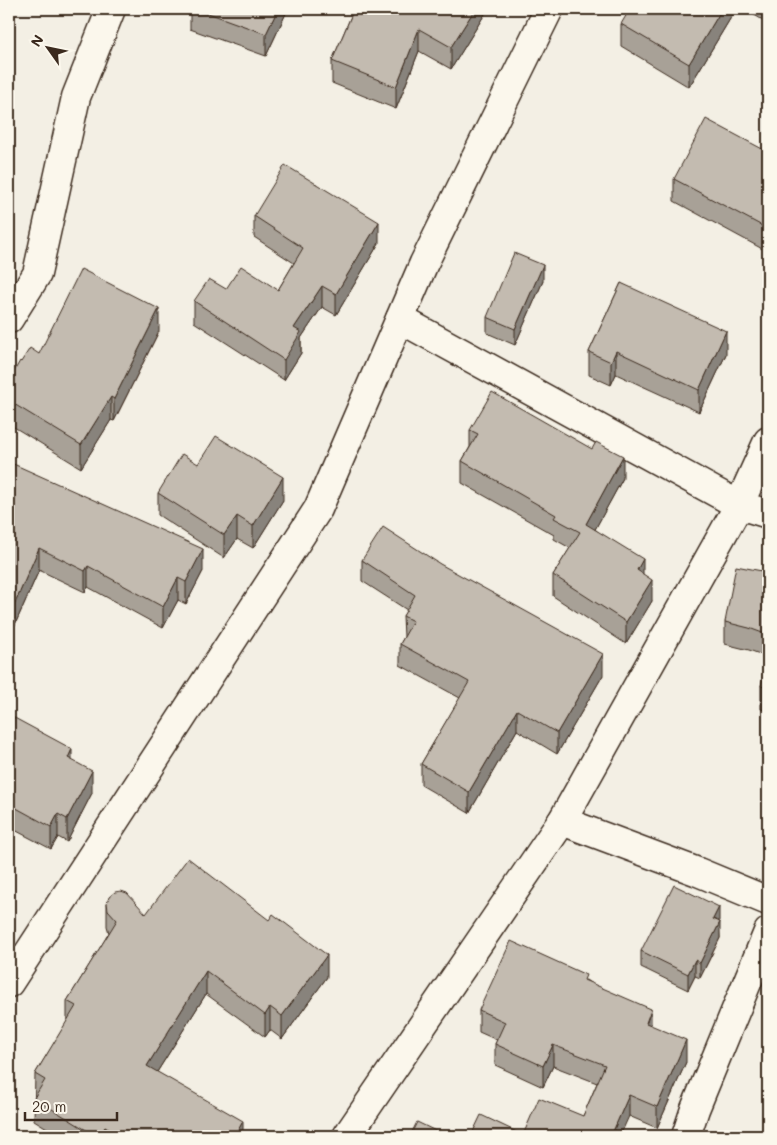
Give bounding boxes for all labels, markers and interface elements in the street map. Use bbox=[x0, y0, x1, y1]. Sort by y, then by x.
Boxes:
north arrow bbox=[22, 22, 72, 72]
text: N bbox=[26, 31, 48, 50]
scale bar bbox=[25, 1090, 118, 1122]
text: 20 m bbox=[32, 1096, 66, 1116]

